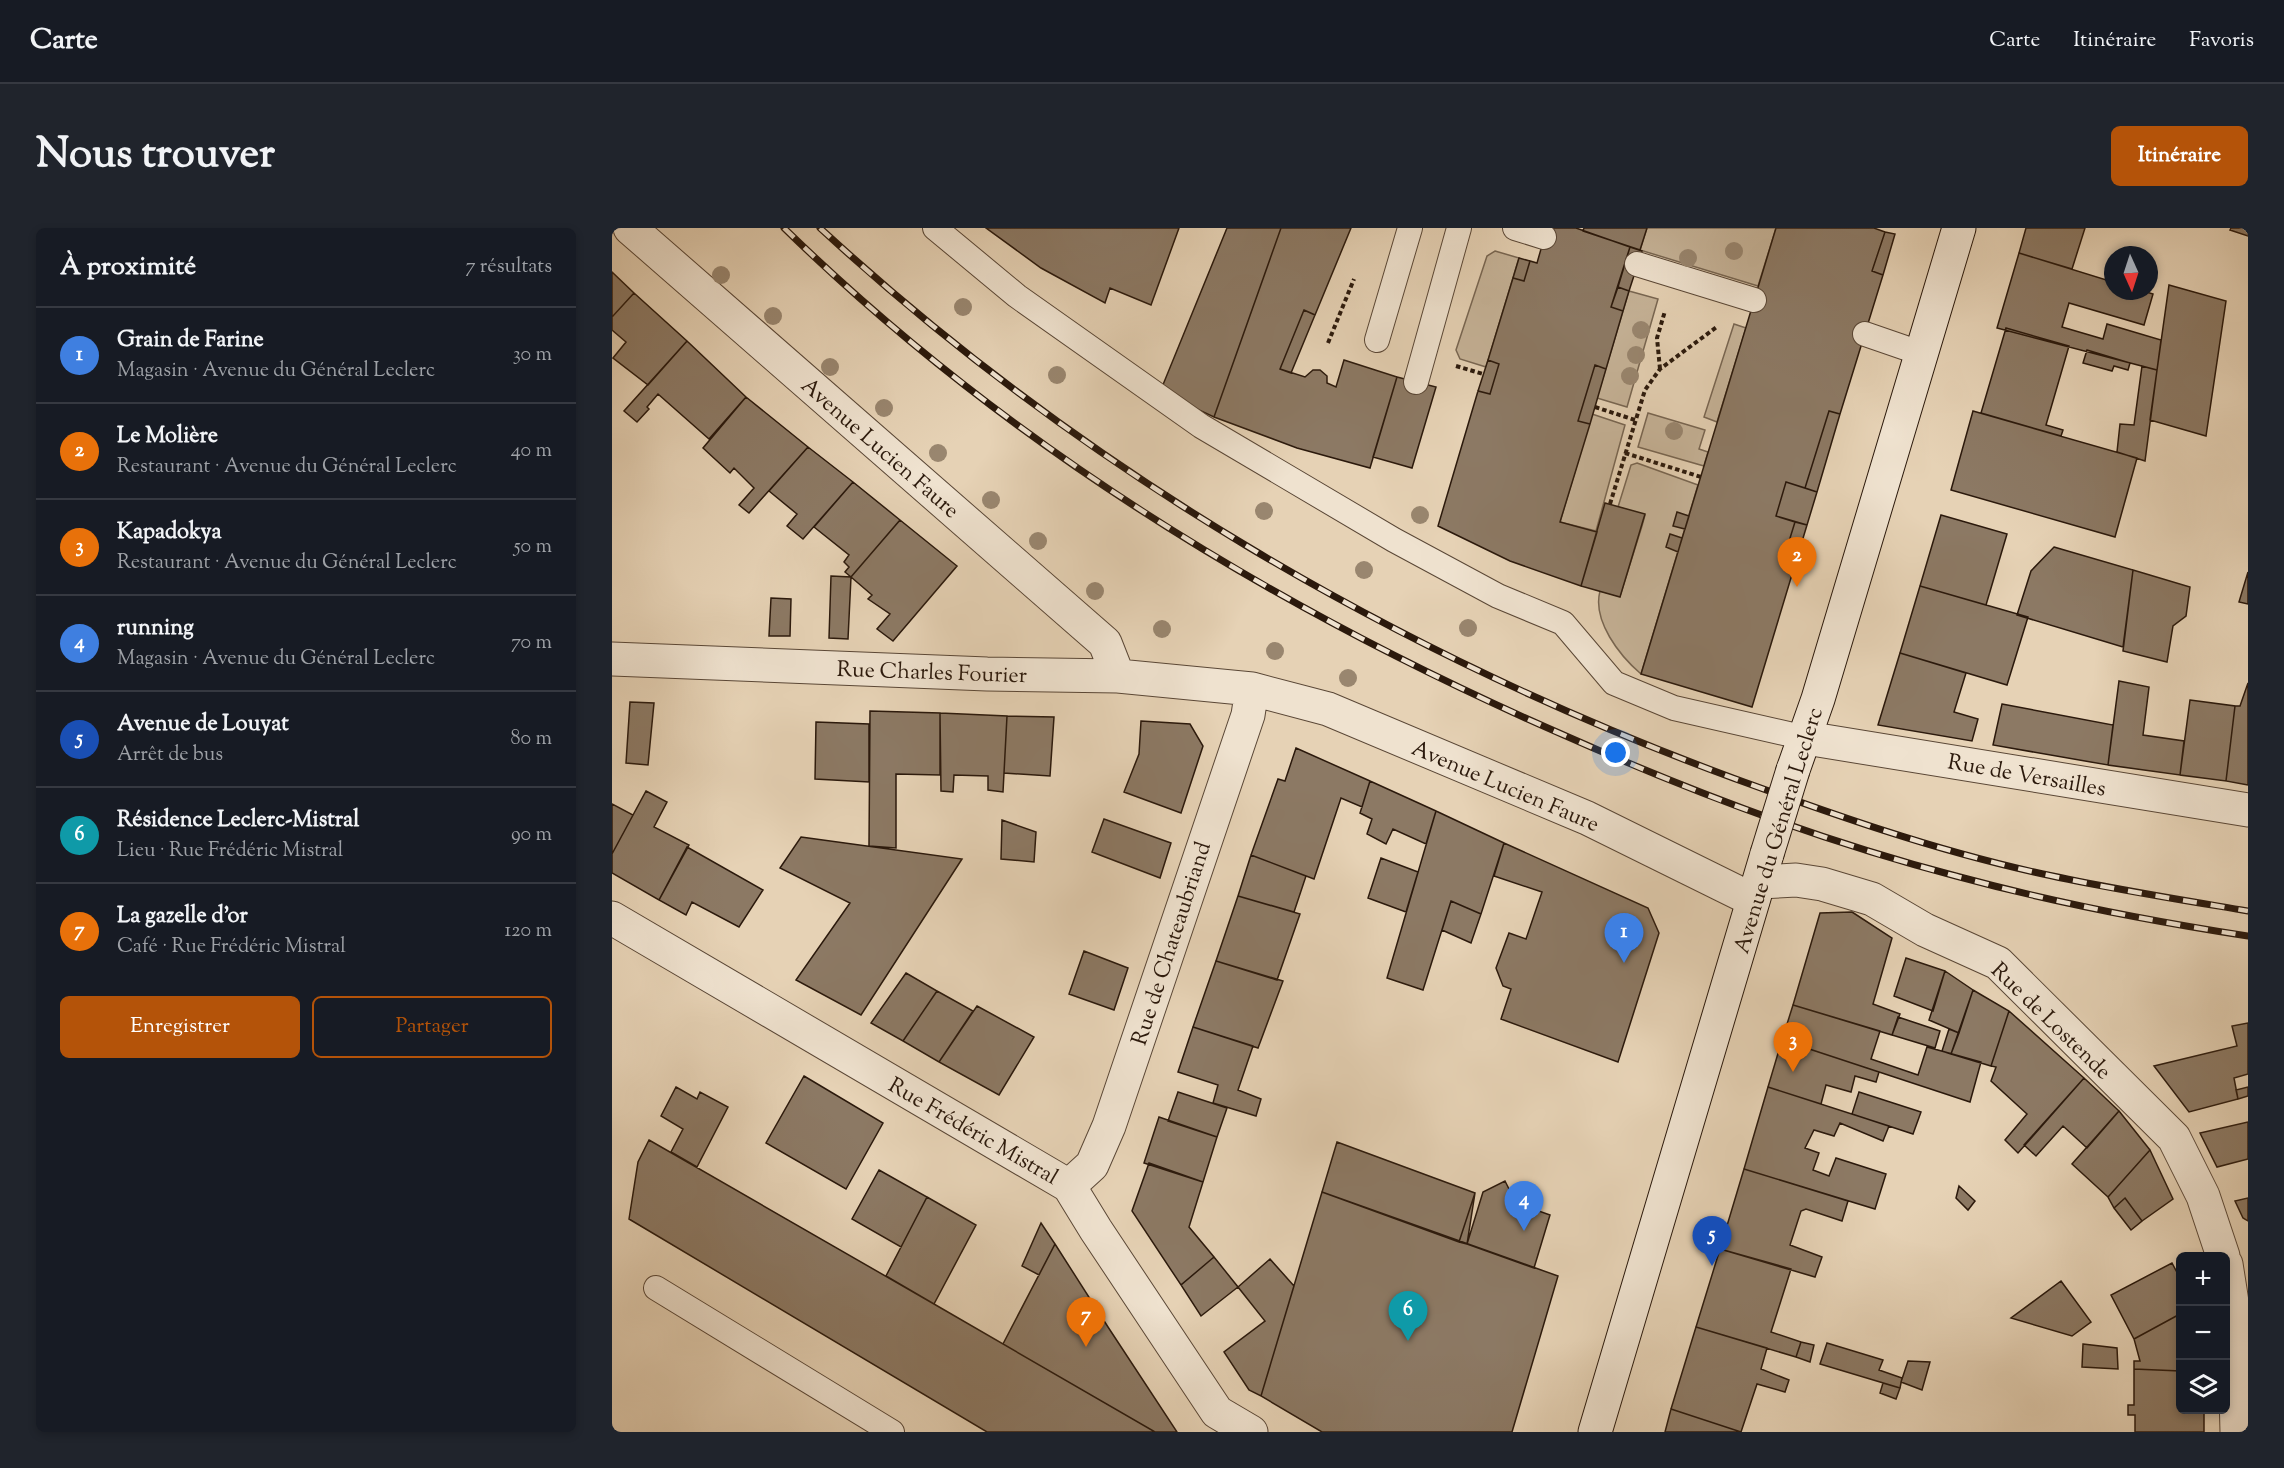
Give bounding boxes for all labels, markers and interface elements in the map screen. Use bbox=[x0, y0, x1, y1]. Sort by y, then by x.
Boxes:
text: Carte bbox=[30, 21, 98, 61]
text: Carte bbox=[1989, 26, 2040, 56]
text: Itinéraire bbox=[2073, 26, 2156, 56]
text: Favoris bbox=[2189, 26, 2254, 56]
text: Nous trouver bbox=[36, 126, 275, 186]
button: Itinéraire bbox=[2111, 126, 2248, 186]
north arrow bbox=[2104, 246, 2158, 300]
text: À proximité bbox=[60, 249, 196, 286]
text: 7 résultats bbox=[466, 253, 552, 282]
text: Grain de Farine bbox=[117, 325, 264, 357]
text: 1 bbox=[76, 341, 83, 370]
text: 30 m bbox=[513, 341, 552, 370]
text: Magasin · Avenue du Général Leclerc bbox=[117, 357, 435, 386]
street label: Avenue Lucien Faure bbox=[793, 371, 965, 527]
text: Le Molière bbox=[117, 421, 218, 453]
text: 2 bbox=[75, 437, 84, 466]
text: 40 m bbox=[511, 437, 552, 466]
text: Restaurant · Avenue du Général Leclerc bbox=[117, 453, 457, 482]
text: Kapadokya bbox=[117, 517, 222, 549]
text: 3 bbox=[75, 533, 84, 562]
text: 50 m bbox=[514, 533, 552, 562]
pin: 2 bbox=[1778, 538, 1816, 587]
text: Restaurant · Avenue du Général Leclerc bbox=[117, 549, 457, 578]
text: running bbox=[117, 613, 194, 645]
text: 4 bbox=[74, 629, 85, 658]
text: 70 m bbox=[511, 629, 552, 658]
text: Magasin · Avenue du Général Leclerc bbox=[117, 645, 435, 674]
street label: Rue Charles Fourier bbox=[836, 655, 1028, 693]
street label: Avenue du Général Leclerc bbox=[1727, 704, 1833, 958]
text: Avenue de Louyat bbox=[117, 709, 289, 741]
text: 5 bbox=[76, 725, 83, 754]
text: 80 m bbox=[511, 725, 552, 754]
street label: Avenue Lucien Faure bbox=[1406, 734, 1604, 842]
your location bbox=[1601, 738, 1630, 767]
text: Arrêt de bus bbox=[117, 741, 223, 770]
street label: Rue de Versailles bbox=[1945, 747, 2108, 807]
text: Résidence Leclerc-Mistral bbox=[117, 805, 359, 837]
text: 6 bbox=[75, 821, 84, 850]
text: 90 m bbox=[511, 821, 552, 850]
text: Lieu · Rue Frédéric Mistral bbox=[117, 837, 343, 866]
street label: Rue de Chateaubriand bbox=[1125, 838, 1221, 1050]
text: La gazelle d'or bbox=[117, 901, 248, 933]
pin: 1 bbox=[1604, 914, 1644, 963]
text: 7 bbox=[74, 917, 85, 946]
text: 120 m bbox=[504, 917, 552, 946]
text: Café · Rue Frédéric Mistral bbox=[117, 933, 346, 962]
street label: Rue de Lostende bbox=[1982, 956, 2117, 1088]
button: Enregistrer bbox=[60, 996, 300, 1058]
button: Partager bbox=[312, 996, 552, 1058]
pin: 3 bbox=[1774, 1022, 1812, 1072]
street label: Rue Frédéric Mistral bbox=[881, 1071, 1064, 1194]
pin: 4 bbox=[1504, 1182, 1544, 1231]
pin: 5 bbox=[1692, 1216, 1732, 1266]
map controls bbox=[2176, 1252, 2230, 1414]
button: + bbox=[2176, 1252, 2230, 1306]
pin: 6 bbox=[1388, 1292, 1428, 1341]
pin: 7 bbox=[1066, 1298, 1106, 1347]
button: − bbox=[2176, 1306, 2230, 1360]
button: layers bbox=[2176, 1360, 2230, 1414]

